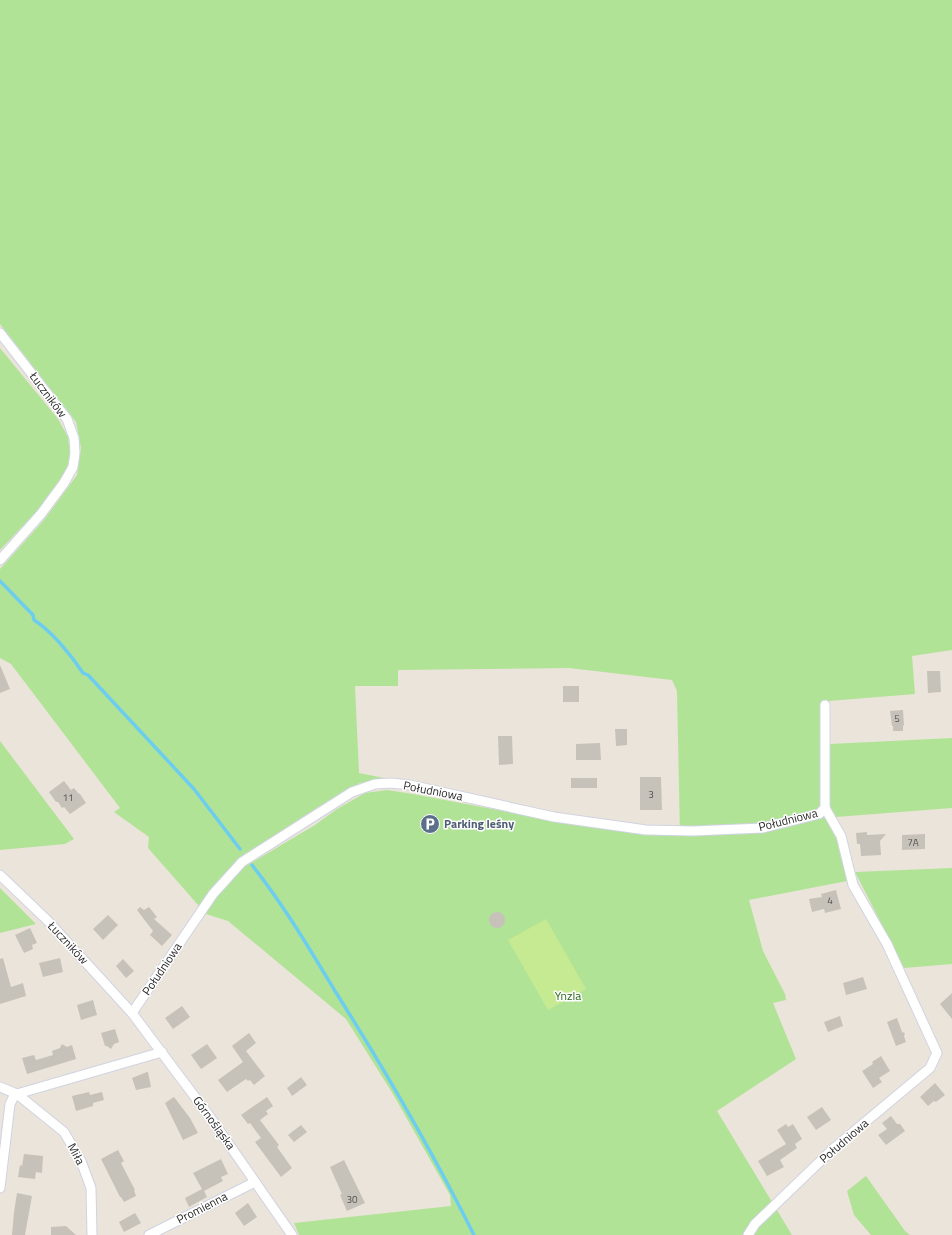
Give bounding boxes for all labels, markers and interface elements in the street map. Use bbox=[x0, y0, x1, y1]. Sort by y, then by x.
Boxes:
street label: Łuczników bbox=[24, 367, 72, 422]
house number: 5 bbox=[894, 711, 900, 726]
street label: Południowa bbox=[402, 775, 465, 806]
house number: 3 bbox=[648, 787, 654, 802]
house number: 11 bbox=[62, 790, 74, 805]
street label: Południowa bbox=[756, 803, 819, 836]
parking icon: Parking leśny bbox=[419, 813, 441, 835]
place label: Parking leśny bbox=[444, 814, 514, 833]
house number: 7A bbox=[907, 835, 919, 850]
house number: 4 bbox=[827, 893, 833, 908]
street label: Łuczników bbox=[43, 916, 93, 968]
street label: Południowa bbox=[137, 938, 186, 999]
park label: Ynzla bbox=[555, 986, 581, 1005]
street label: Górnośląska bbox=[188, 1092, 240, 1154]
street label: Południowa bbox=[815, 1114, 873, 1168]
street label: Miła bbox=[63, 1139, 90, 1168]
street label: Promienna bbox=[173, 1187, 231, 1229]
house number: 30 bbox=[346, 1192, 358, 1207]

